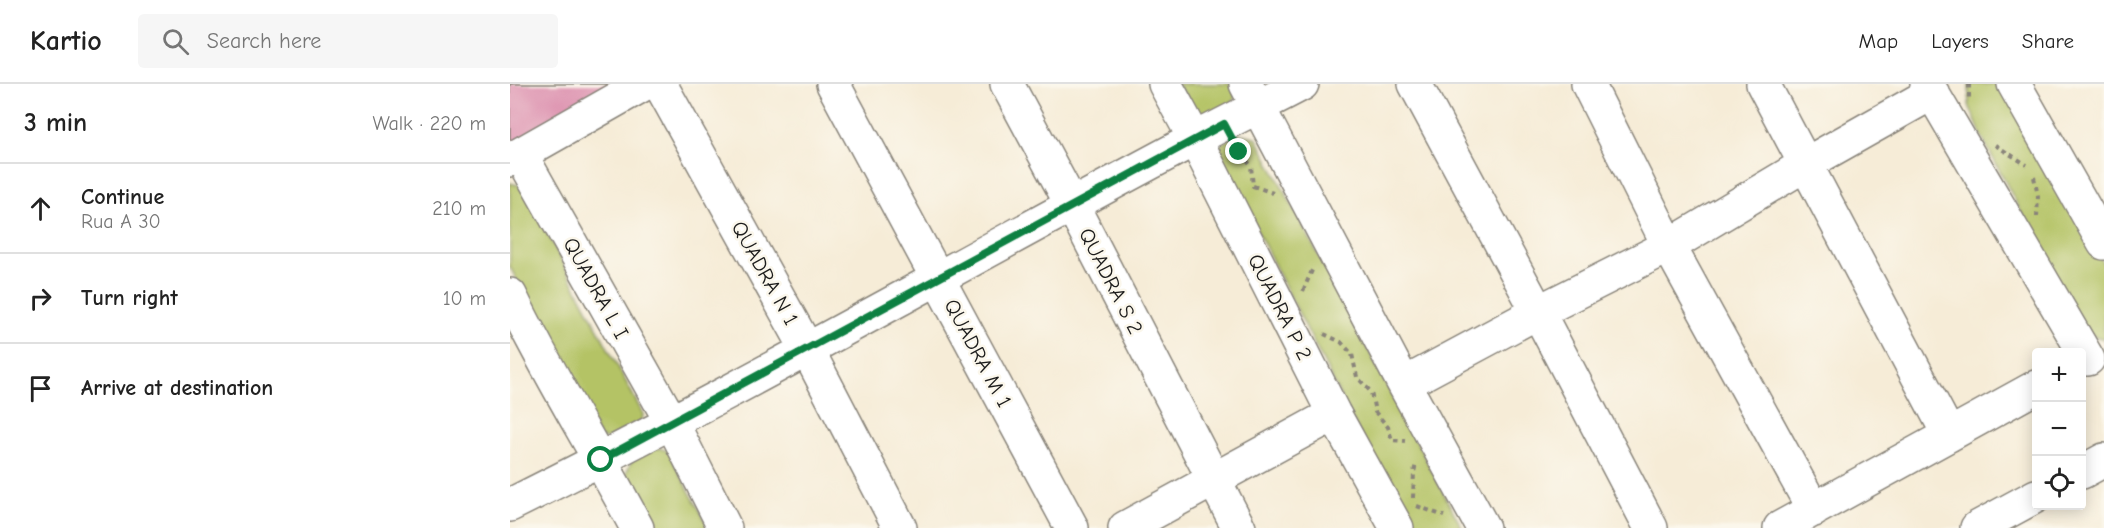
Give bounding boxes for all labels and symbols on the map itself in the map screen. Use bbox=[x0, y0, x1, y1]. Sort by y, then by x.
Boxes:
route end bbox=[1225, 138, 1251, 164]
street label: QUADRA N 1 bbox=[727, 217, 803, 329]
street label: QUADRA S 2 bbox=[1074, 224, 1148, 338]
street label: QUADRA L I bbox=[558, 233, 634, 343]
street label: QUADRA P 2 bbox=[1243, 250, 1317, 364]
street label: QUADRA M 1 bbox=[939, 295, 1017, 411]
route start bbox=[587, 446, 613, 472]

